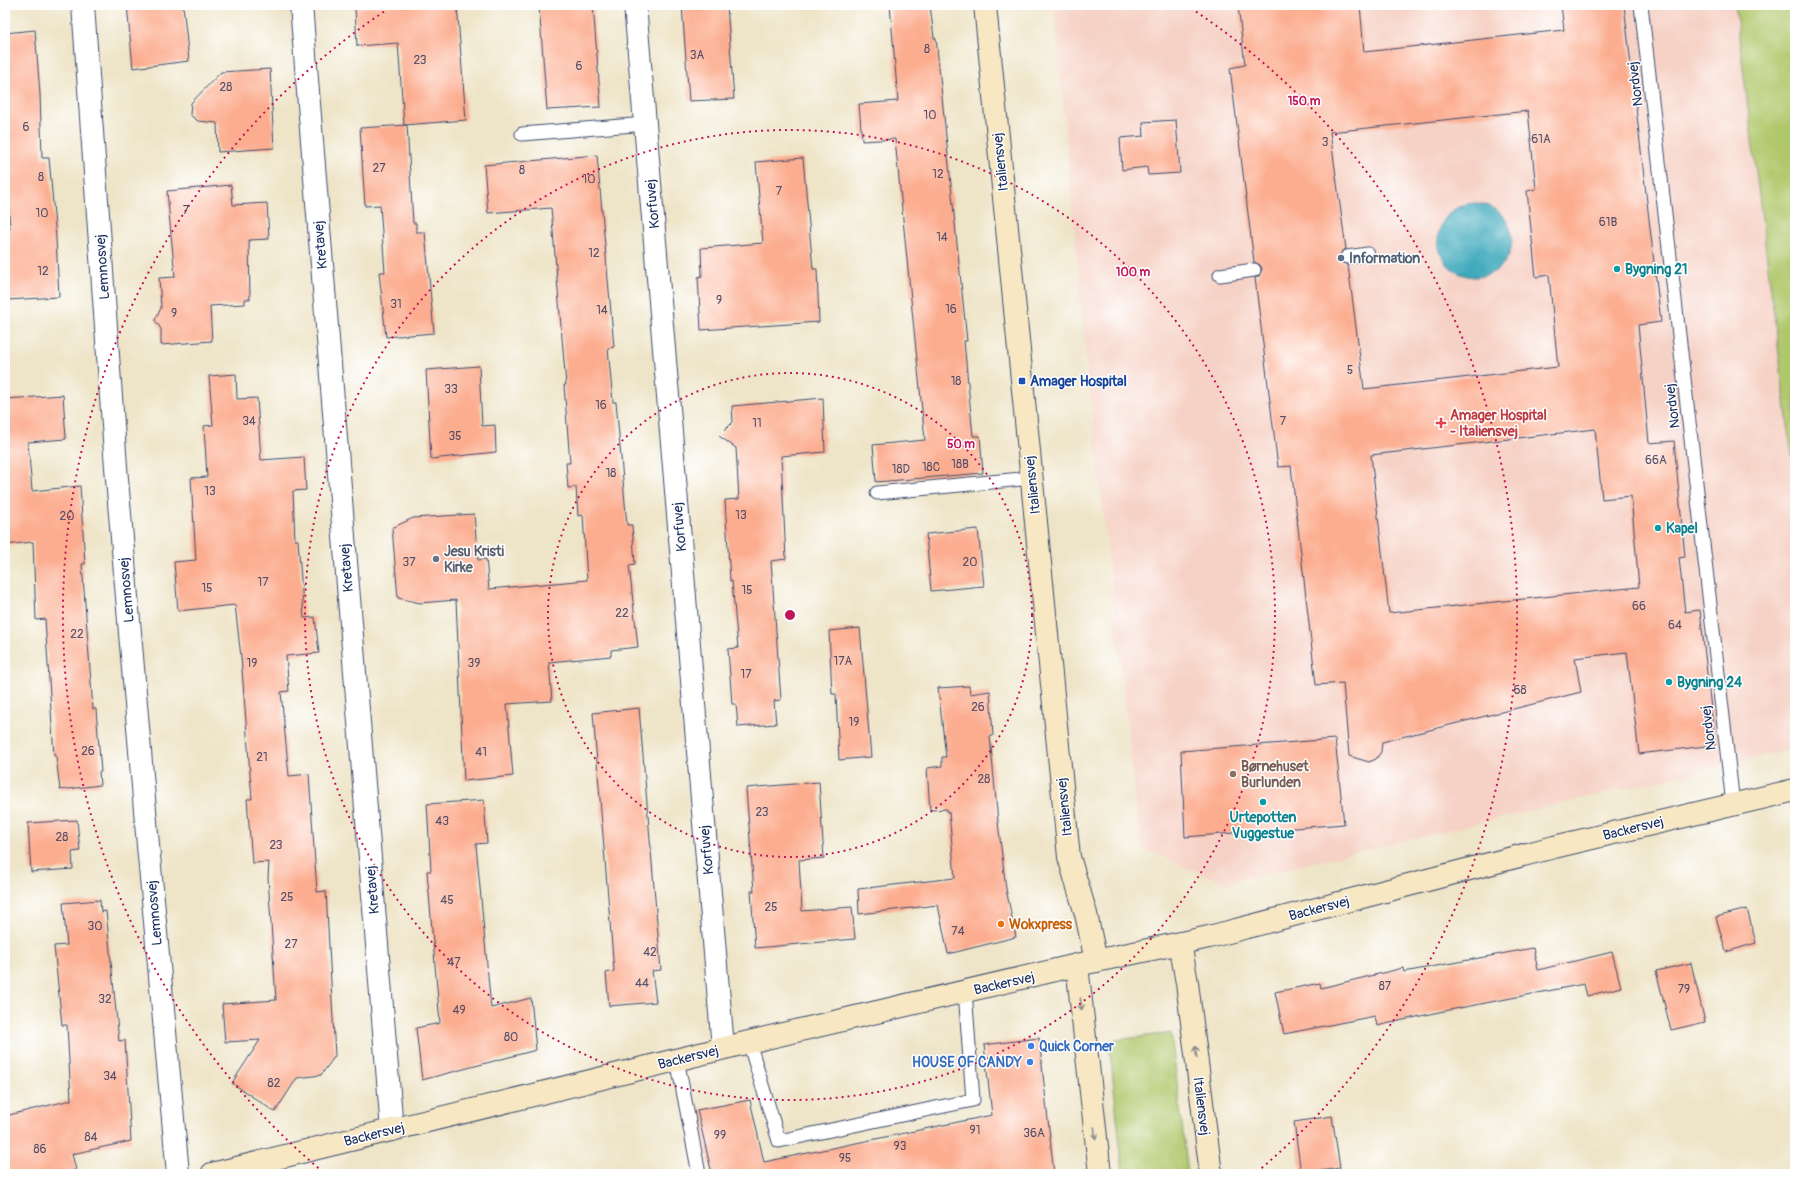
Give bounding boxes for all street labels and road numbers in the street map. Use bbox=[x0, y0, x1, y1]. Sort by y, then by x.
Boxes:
street label: Nordvej bbox=[1624, 61, 1647, 107]
street label: Italiensvej bbox=[989, 132, 1012, 192]
street label: Korfuvej bbox=[642, 179, 663, 229]
street label: Kretavej bbox=[310, 220, 331, 270]
street label: Lemnosvej bbox=[92, 234, 113, 300]
street label: Nordvej bbox=[1661, 383, 1684, 429]
street label: Italiensvej bbox=[1021, 455, 1044, 515]
street label: Korfuvej bbox=[669, 502, 690, 552]
street label: Kretavej bbox=[336, 543, 357, 593]
street label: Lemnosvej bbox=[115, 557, 138, 623]
street label: Nordvej bbox=[1697, 705, 1720, 751]
street label: Italiensvej bbox=[1053, 777, 1076, 837]
street label: Backersvej bbox=[1601, 813, 1665, 844]
street label: Korfuvej bbox=[696, 825, 717, 875]
street label: Kretavej bbox=[362, 865, 383, 915]
street label: Lemnosvej bbox=[143, 880, 166, 946]
street label: Backersvej bbox=[1287, 892, 1351, 925]
street label: Backersvej bbox=[972, 968, 1036, 999]
street label: Backersvej bbox=[656, 1042, 720, 1073]
street label: Italiensvej bbox=[1189, 1076, 1214, 1136]
street label: Backersvej bbox=[342, 1119, 406, 1150]

